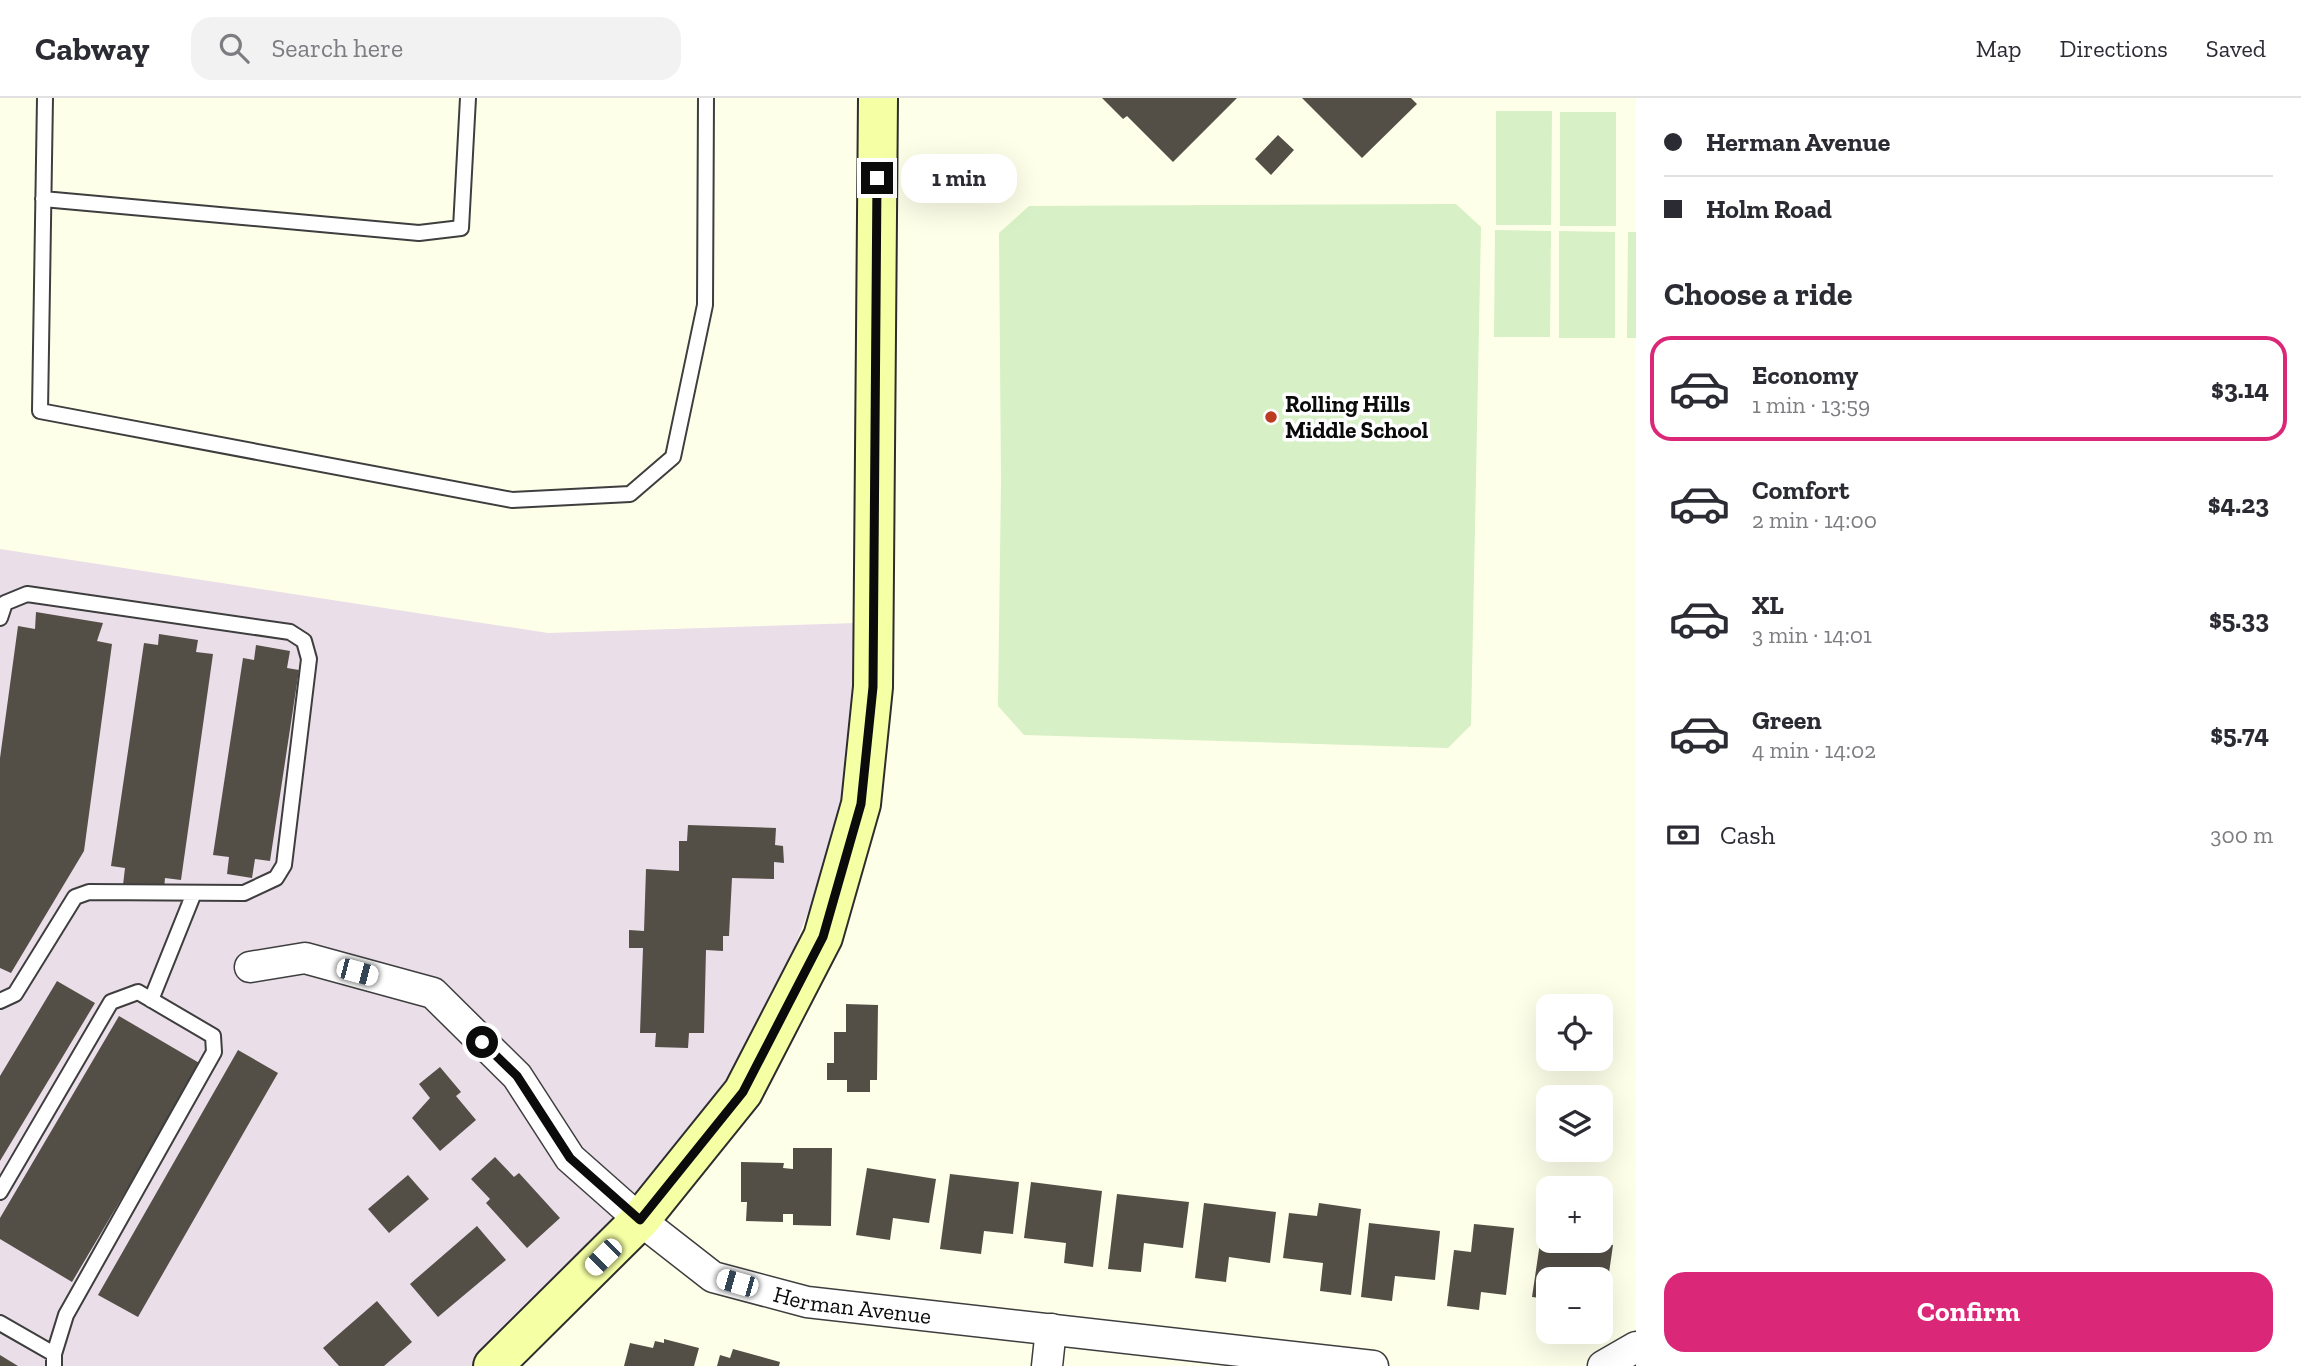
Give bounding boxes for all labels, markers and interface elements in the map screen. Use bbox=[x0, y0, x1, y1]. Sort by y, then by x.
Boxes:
search box bbox=[191, 17, 681, 80]
text: Cabway bbox=[35, 29, 149, 68]
icon: search bbox=[215, 29, 253, 67]
text: Search here bbox=[271, 32, 403, 64]
text: Map bbox=[1976, 34, 2022, 63]
text: Directions bbox=[2060, 34, 2168, 63]
text: Saved bbox=[2206, 34, 2266, 63]
text: Herman Avenue bbox=[1706, 126, 1890, 158]
callout: 1 min bbox=[902, 154, 1017, 202]
route end bbox=[861, 162, 893, 194]
text: 1 min bbox=[932, 164, 986, 192]
text: Holm Road bbox=[1706, 193, 1832, 225]
text: Choose a ride bbox=[1664, 275, 1852, 313]
icon: car bbox=[1668, 357, 1731, 420]
text: Economy bbox=[1752, 359, 1858, 391]
text: $3.14 bbox=[2211, 373, 2269, 405]
place label: Rolling Hills Middle School bbox=[1285, 390, 1429, 444]
text: 1 min · 13:59 bbox=[1752, 391, 1870, 419]
marker: Rolling Hills Middle School bbox=[1263, 409, 1279, 425]
icon: car bbox=[1668, 472, 1731, 535]
text: Comfort bbox=[1752, 474, 1849, 506]
text: $4.23 bbox=[2208, 488, 2269, 520]
text: 2 min · 14:00 bbox=[1752, 506, 1877, 534]
icon: car bbox=[1668, 587, 1731, 650]
text: XL bbox=[1752, 589, 1784, 621]
text: $5.33 bbox=[2209, 603, 2269, 635]
text: 3 min · 14:01 bbox=[1752, 621, 1872, 649]
icon: car bbox=[1668, 702, 1731, 765]
text: Green bbox=[1752, 704, 1822, 736]
text: $5.74 bbox=[2210, 718, 2269, 750]
text: 4 min · 14:02 bbox=[1752, 736, 1876, 764]
icon: cash bbox=[1664, 816, 1702, 854]
text: Cash bbox=[1720, 819, 1775, 851]
text: 300 m bbox=[2210, 821, 2273, 849]
car bbox=[334, 956, 381, 988]
map controls bbox=[1536, 994, 1613, 1344]
button: locate bbox=[1536, 994, 1613, 1071]
route start bbox=[466, 1026, 498, 1058]
button: layers bbox=[1536, 1085, 1613, 1162]
button: + bbox=[1536, 1176, 1613, 1253]
car bbox=[581, 1235, 626, 1279]
car bbox=[714, 1267, 761, 1299]
button: − bbox=[1536, 1267, 1613, 1344]
button: Confirm bbox=[1664, 1272, 2273, 1352]
street label: Herman Avenue bbox=[771, 1280, 933, 1330]

